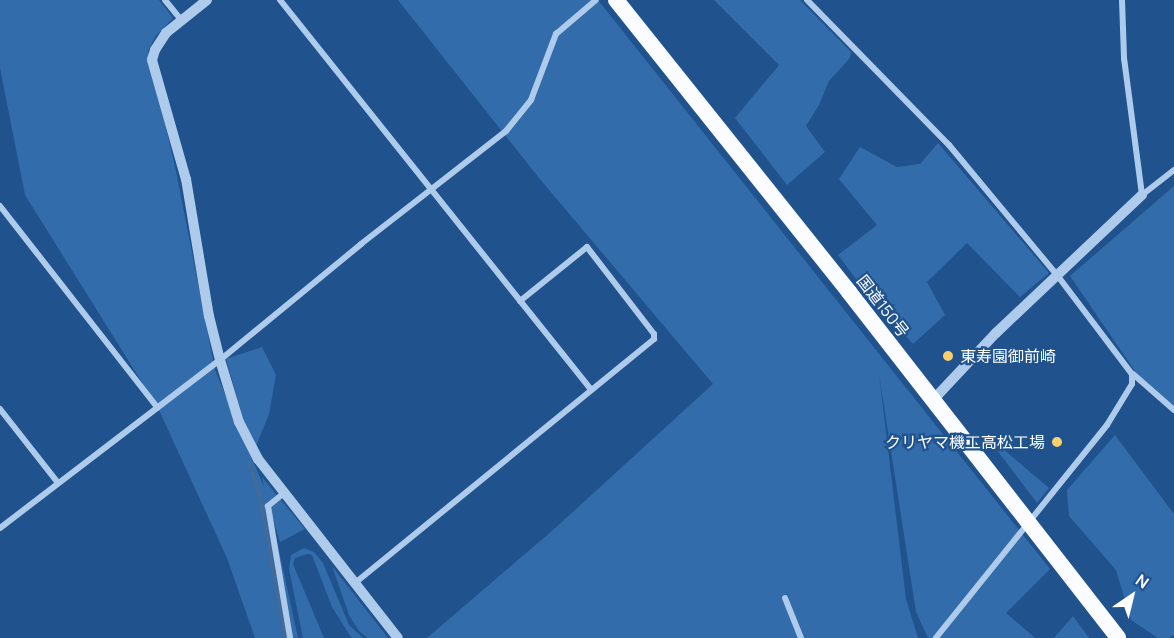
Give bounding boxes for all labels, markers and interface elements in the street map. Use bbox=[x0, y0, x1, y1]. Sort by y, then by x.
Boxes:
street label: 国道150号 bbox=[853, 271, 913, 341]
place label: 東寿園御前崎 bbox=[960, 346, 1056, 366]
marker: 東寿園御前崎 bbox=[941, 349, 955, 363]
place label: クリヤマ機工高松工場 bbox=[885, 432, 1045, 452]
marker: クリヤマ機工高松工場 bbox=[1050, 435, 1064, 449]
north arrow bbox=[1102, 566, 1162, 626]
text: N bbox=[1131, 569, 1153, 594]

